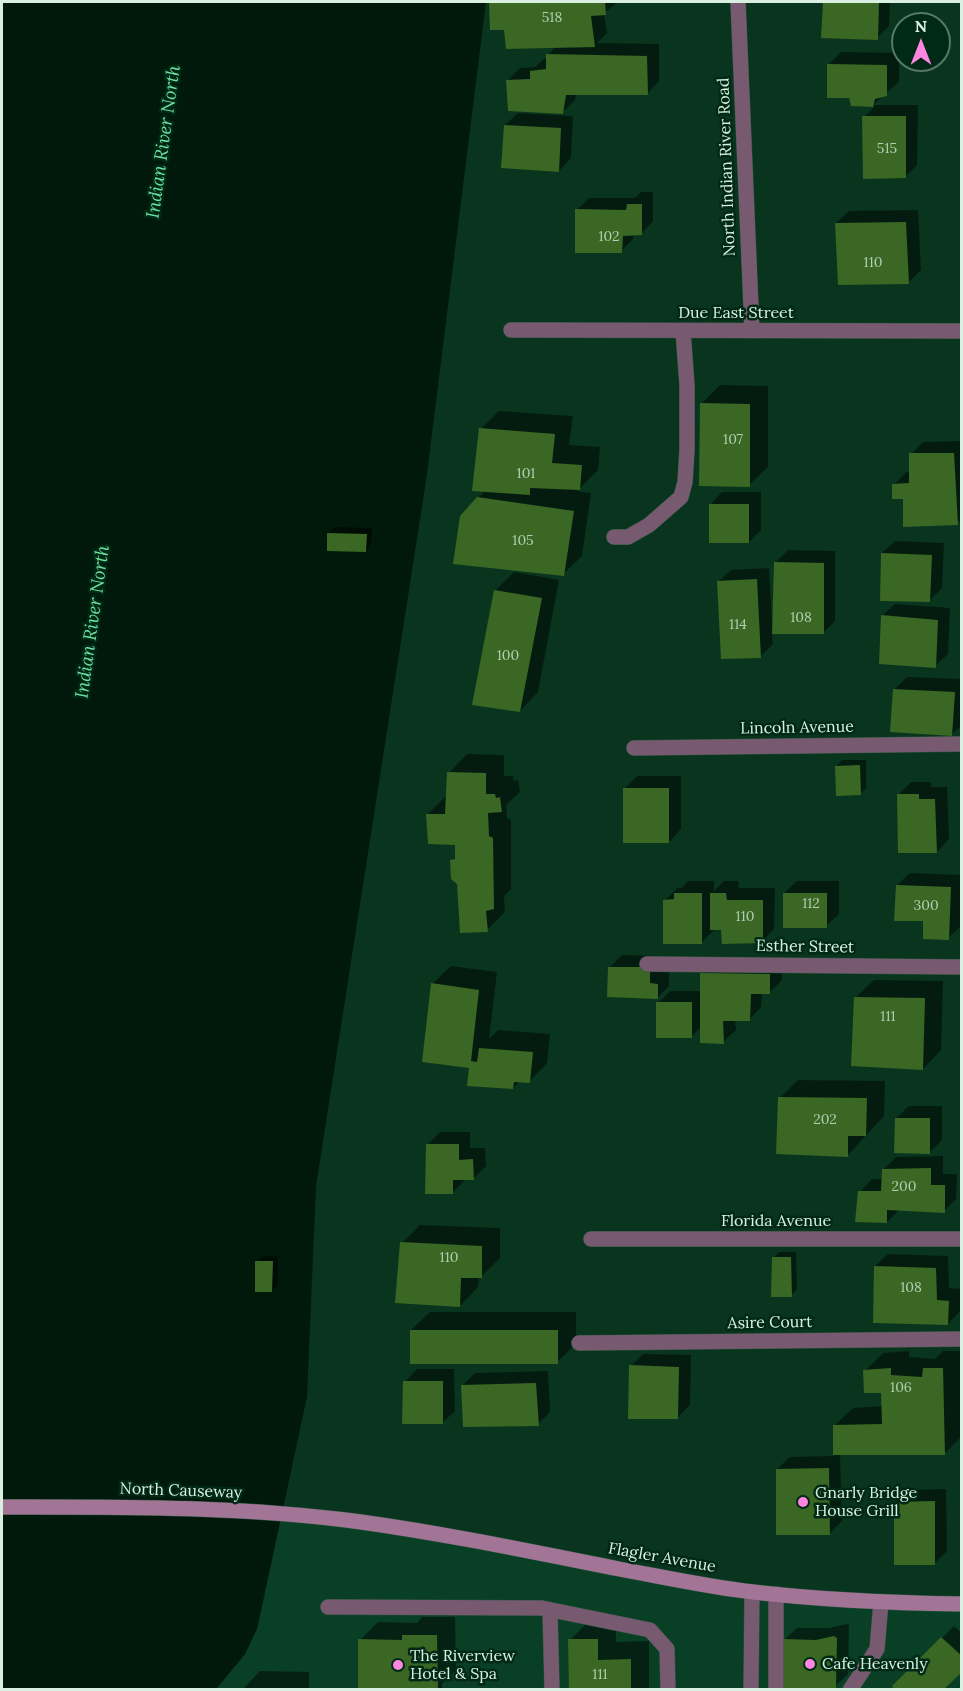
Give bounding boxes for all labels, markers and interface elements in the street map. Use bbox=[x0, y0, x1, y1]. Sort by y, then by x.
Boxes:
house number: 518 bbox=[542, 10, 562, 26]
north arrow bbox=[891, 12, 951, 72]
text: N bbox=[915, 16, 927, 36]
water label: Indian River North bbox=[143, 64, 185, 220]
street label: North Indian River Road bbox=[714, 77, 740, 257]
house number: 515 bbox=[877, 141, 897, 157]
house number: 102 bbox=[598, 229, 620, 245]
house number: 110 bbox=[864, 255, 882, 271]
street label: Due East Street bbox=[678, 303, 794, 323]
house number: 107 bbox=[723, 432, 743, 448]
house number: 101 bbox=[517, 466, 535, 482]
house number: 105 bbox=[512, 533, 534, 549]
water label: Indian River North bbox=[72, 544, 114, 700]
house number: 108 bbox=[790, 610, 812, 626]
house number: 114 bbox=[729, 617, 747, 633]
house number: 100 bbox=[497, 648, 519, 664]
street label: Lincoln Avenue bbox=[740, 717, 854, 739]
house number: 112 bbox=[802, 896, 820, 912]
house number: 300 bbox=[913, 898, 939, 914]
house number: 110 bbox=[736, 909, 754, 925]
street label: Esther Street bbox=[756, 937, 854, 957]
house number: 111 bbox=[880, 1009, 896, 1025]
house number: 202 bbox=[813, 1112, 837, 1128]
house number: 200 bbox=[892, 1179, 916, 1195]
street label: Florida Avenue bbox=[721, 1211, 831, 1231]
house number: 110 bbox=[440, 1250, 458, 1266]
house number: 108 bbox=[900, 1280, 922, 1296]
street label: Asire Court bbox=[727, 1313, 813, 1333]
house number: 106 bbox=[890, 1380, 912, 1396]
street label: North Causeway bbox=[119, 1479, 243, 1503]
place label: Gnarly Bridge House Grill bbox=[815, 1483, 917, 1521]
marker: Gnarly Bridge House Grill bbox=[796, 1495, 810, 1509]
street label: Flagler Avenue bbox=[607, 1539, 717, 1577]
place label: The Riverview Hotel & Spa bbox=[410, 1646, 515, 1684]
place label: Cafe Heavenly bbox=[822, 1654, 928, 1674]
marker: Cafe Heavenly bbox=[803, 1657, 817, 1671]
marker: The Riverview Hotel & Spa bbox=[391, 1658, 405, 1672]
house number: 111 bbox=[592, 1667, 608, 1683]

